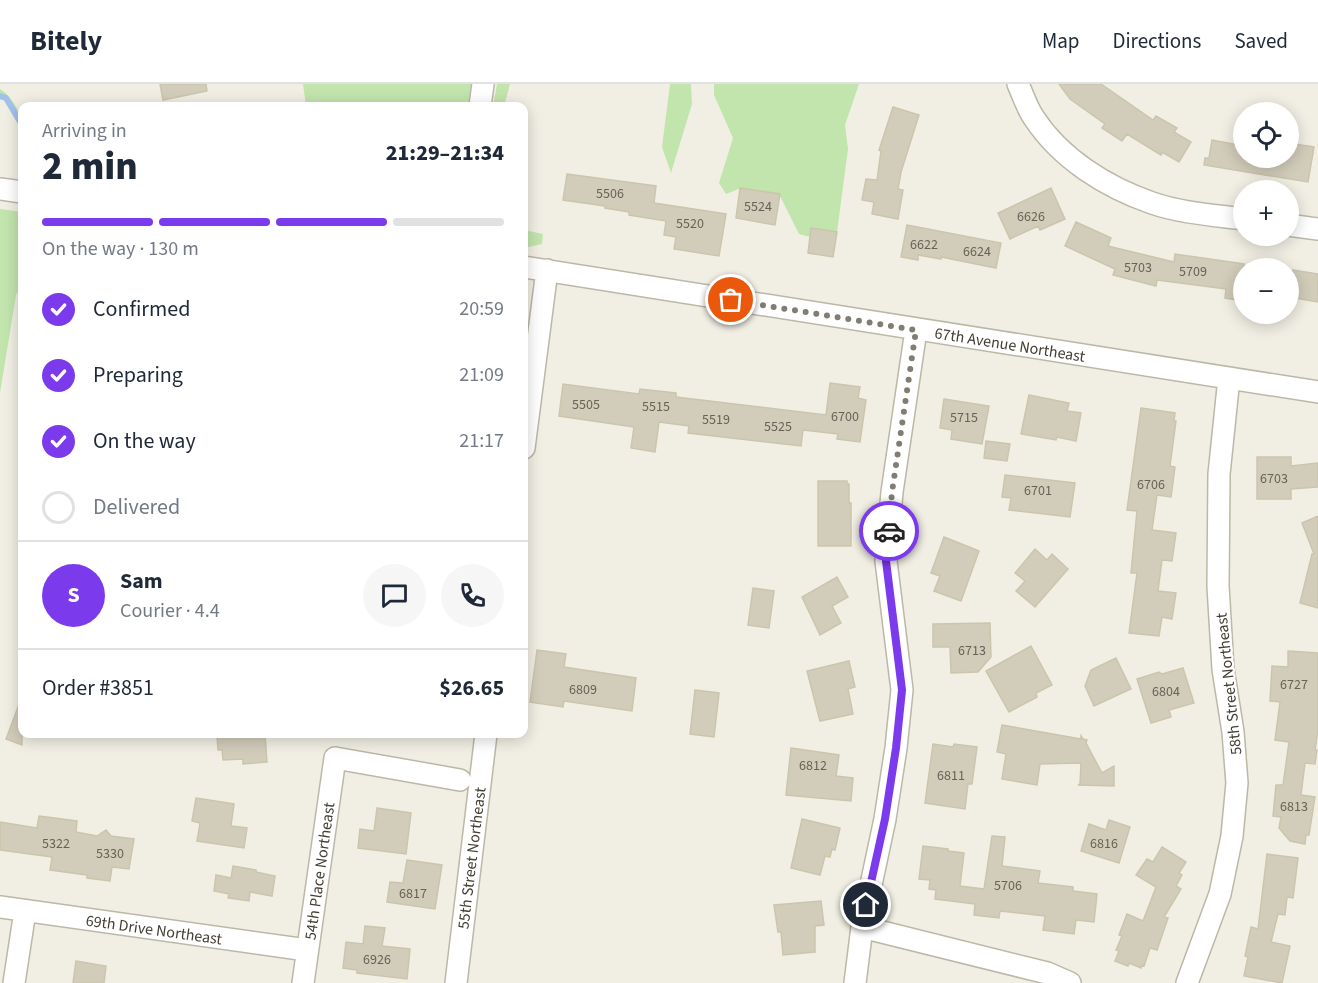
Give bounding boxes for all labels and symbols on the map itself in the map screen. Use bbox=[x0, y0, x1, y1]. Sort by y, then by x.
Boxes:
house number: 5506 bbox=[596, 184, 624, 204]
house number: 5524 bbox=[744, 197, 772, 217]
house number: 6626 bbox=[1017, 207, 1045, 227]
house number: 5520 bbox=[676, 214, 704, 234]
house number: 6622 bbox=[910, 235, 938, 255]
house number: 6624 bbox=[963, 242, 991, 262]
house number: 5703 bbox=[1124, 258, 1152, 278]
house number: 5709 bbox=[1179, 262, 1207, 282]
pin bbox=[705, 274, 756, 325]
street label: 67th Avenue Northeast bbox=[933, 322, 1087, 368]
house number: 5505 bbox=[572, 395, 600, 415]
house number: 5515 bbox=[642, 397, 670, 417]
house number: 6700 bbox=[831, 407, 859, 427]
house number: 5715 bbox=[950, 408, 978, 428]
house number: 5519 bbox=[702, 410, 730, 430]
house number: 5525 bbox=[764, 417, 792, 437]
house number: 6703 bbox=[1260, 469, 1288, 489]
house number: 6706 bbox=[1137, 475, 1165, 495]
house number: 6701 bbox=[1024, 481, 1052, 501]
courier bbox=[859, 501, 919, 561]
street label: 58th Street Northeast bbox=[1211, 611, 1247, 756]
house number: 6713 bbox=[958, 641, 986, 661]
house number: 6727 bbox=[1280, 675, 1308, 695]
house number: 6809 bbox=[569, 680, 597, 700]
house number: 6804 bbox=[1152, 682, 1180, 702]
house number: 6812 bbox=[799, 756, 827, 776]
house number: 6811 bbox=[937, 766, 965, 786]
street label: 55th Street Northeast bbox=[452, 785, 492, 930]
house number: 6813 bbox=[1280, 797, 1308, 817]
street label: 54th Place Northeast bbox=[299, 800, 341, 941]
house number: 5322 bbox=[42, 834, 70, 854]
house number: 6816 bbox=[1090, 834, 1118, 854]
house number: 5330 bbox=[96, 844, 124, 864]
house number: 5706 bbox=[994, 876, 1022, 896]
pin bbox=[840, 879, 891, 930]
house number: 6817 bbox=[399, 884, 427, 904]
street label: 69th Drive Northeast bbox=[84, 910, 224, 951]
house number: 6926 bbox=[363, 950, 391, 970]

